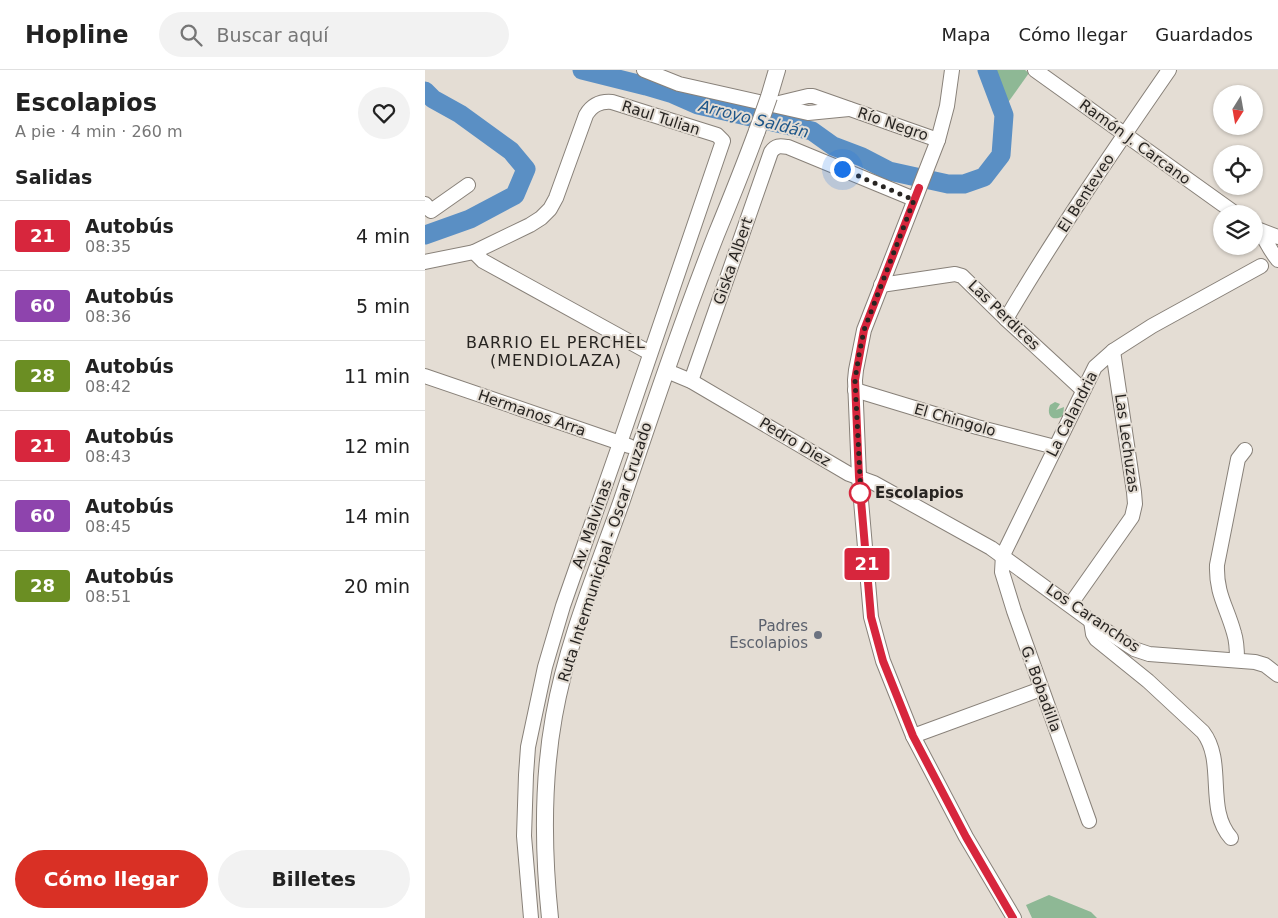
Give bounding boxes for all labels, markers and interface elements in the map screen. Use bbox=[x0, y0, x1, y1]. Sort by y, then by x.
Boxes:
search box bbox=[159, 12, 509, 57]
text: Hopline bbox=[25, 21, 129, 49]
icon: search bbox=[177, 21, 205, 49]
text: Buscar aquí bbox=[217, 24, 329, 46]
text: Mapa bbox=[941, 24, 990, 45]
text: Cómo llegar bbox=[1018, 24, 1127, 45]
text: Guardados bbox=[1155, 24, 1253, 45]
north arrow bbox=[1213, 85, 1263, 135]
map controls bbox=[1213, 85, 1263, 255]
button: heart bbox=[358, 87, 410, 139]
text: Escolapios bbox=[15, 89, 157, 117]
water label: Arroyo Saldán bbox=[696, 96, 811, 142]
street label: Ramón J. Carcano bbox=[1076, 96, 1194, 188]
street label: Raul Tulian bbox=[620, 97, 702, 139]
street label: Río Negro bbox=[855, 104, 931, 144]
text: A pie · 4 min · 260 m bbox=[15, 122, 183, 141]
button: locate bbox=[1213, 145, 1263, 195]
street label: El Benteveo bbox=[1054, 150, 1118, 236]
your location bbox=[830, 157, 855, 182]
text: Salidas bbox=[15, 166, 92, 188]
button: layers bbox=[1213, 205, 1263, 255]
text: Autobús bbox=[85, 215, 174, 237]
street label: Giska Albert bbox=[710, 215, 756, 307]
text: 21 bbox=[30, 225, 55, 246]
text: 4 min bbox=[356, 225, 410, 247]
text: 08:35 bbox=[85, 237, 131, 256]
street label: Las Perdices bbox=[964, 276, 1044, 354]
text: Autobús bbox=[85, 285, 174, 307]
text: 60 bbox=[30, 295, 55, 316]
text: 5 min bbox=[356, 295, 410, 317]
text: 08:36 bbox=[85, 307, 131, 326]
district label: BARRIO EL PERCHEL (MENDIOLAZA) bbox=[466, 333, 646, 370]
text: Autobús bbox=[85, 355, 174, 377]
text: 28 bbox=[30, 365, 55, 386]
text: 11 min bbox=[344, 365, 410, 387]
street label: La Calandria bbox=[1043, 368, 1101, 460]
text: 08:42 bbox=[85, 377, 131, 396]
street label: Hermanos Arra bbox=[476, 386, 588, 440]
street label: Las Lechuzas bbox=[1111, 392, 1143, 494]
street label: El Chingolo bbox=[912, 400, 998, 440]
street label: Pedro Diez bbox=[756, 414, 834, 470]
street label: Ruta Intermunicipal - Oscar Cruzado bbox=[554, 420, 656, 684]
text: Autobús bbox=[85, 425, 174, 447]
text: 21 bbox=[30, 435, 55, 456]
text: 12 min bbox=[344, 435, 410, 457]
text: 08:43 bbox=[85, 447, 131, 466]
street label: Av. Malvinas bbox=[568, 477, 616, 571]
marker: Escolapios bbox=[849, 482, 871, 504]
place label: Escolapios bbox=[875, 484, 964, 502]
text: Autobús bbox=[85, 495, 174, 517]
text: 60 bbox=[30, 505, 55, 526]
text: 14 min bbox=[344, 505, 410, 527]
text: 08:45 bbox=[85, 517, 131, 536]
line badge: 21 bbox=[845, 548, 889, 580]
text: 21 bbox=[854, 553, 880, 574]
text: Autobús bbox=[85, 565, 174, 587]
text: 28 bbox=[30, 575, 55, 596]
text: 20 min bbox=[344, 575, 410, 597]
street label: Los Caranchos bbox=[1043, 580, 1143, 656]
text: 08:51 bbox=[85, 587, 131, 606]
place label: Padres Escolapios bbox=[729, 617, 808, 652]
marker: Padres Escolapios bbox=[812, 629, 824, 641]
street label: G. Bobadilla bbox=[1017, 643, 1065, 735]
button: Cómo llegar bbox=[15, 850, 208, 908]
button: Billetes bbox=[218, 850, 410, 908]

